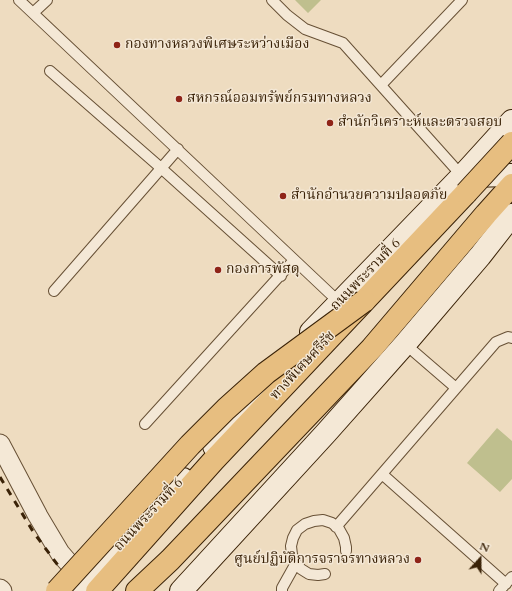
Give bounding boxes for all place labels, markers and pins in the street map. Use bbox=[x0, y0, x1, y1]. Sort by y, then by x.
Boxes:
place label: กองทางหลวงพิเศษระหว่างเมือง bbox=[125, 37, 309, 53]
marker: กองทางหลวงพิเศษระหว่างเมือง bbox=[112, 40, 122, 50]
place label: สหกรณ์ออมทรัพย์กรมทางหลวง bbox=[187, 91, 372, 107]
marker: สหกรณ์ออมทรัพย์กรมทางหลวง bbox=[174, 94, 184, 104]
place label: สำนักวิเคราะห์และตรวจสอบ bbox=[338, 115, 502, 131]
marker: สำนักวิเคราะห์และตรวจสอบ bbox=[325, 118, 335, 128]
place label: สำนักอำนวยความปลอดภัย bbox=[291, 188, 447, 204]
marker: สำนักอำนวยความปลอดภัย bbox=[278, 191, 288, 201]
place label: กองการพัสดุ bbox=[226, 262, 300, 278]
marker: กองการพัสดุ bbox=[213, 265, 223, 275]
place label: ศูนย์ปฏิบัติการจราจรทางหลวง bbox=[234, 552, 410, 568]
marker: ศูนย์ปฏิบัติการจราจรทางหลวง bbox=[413, 555, 423, 565]

